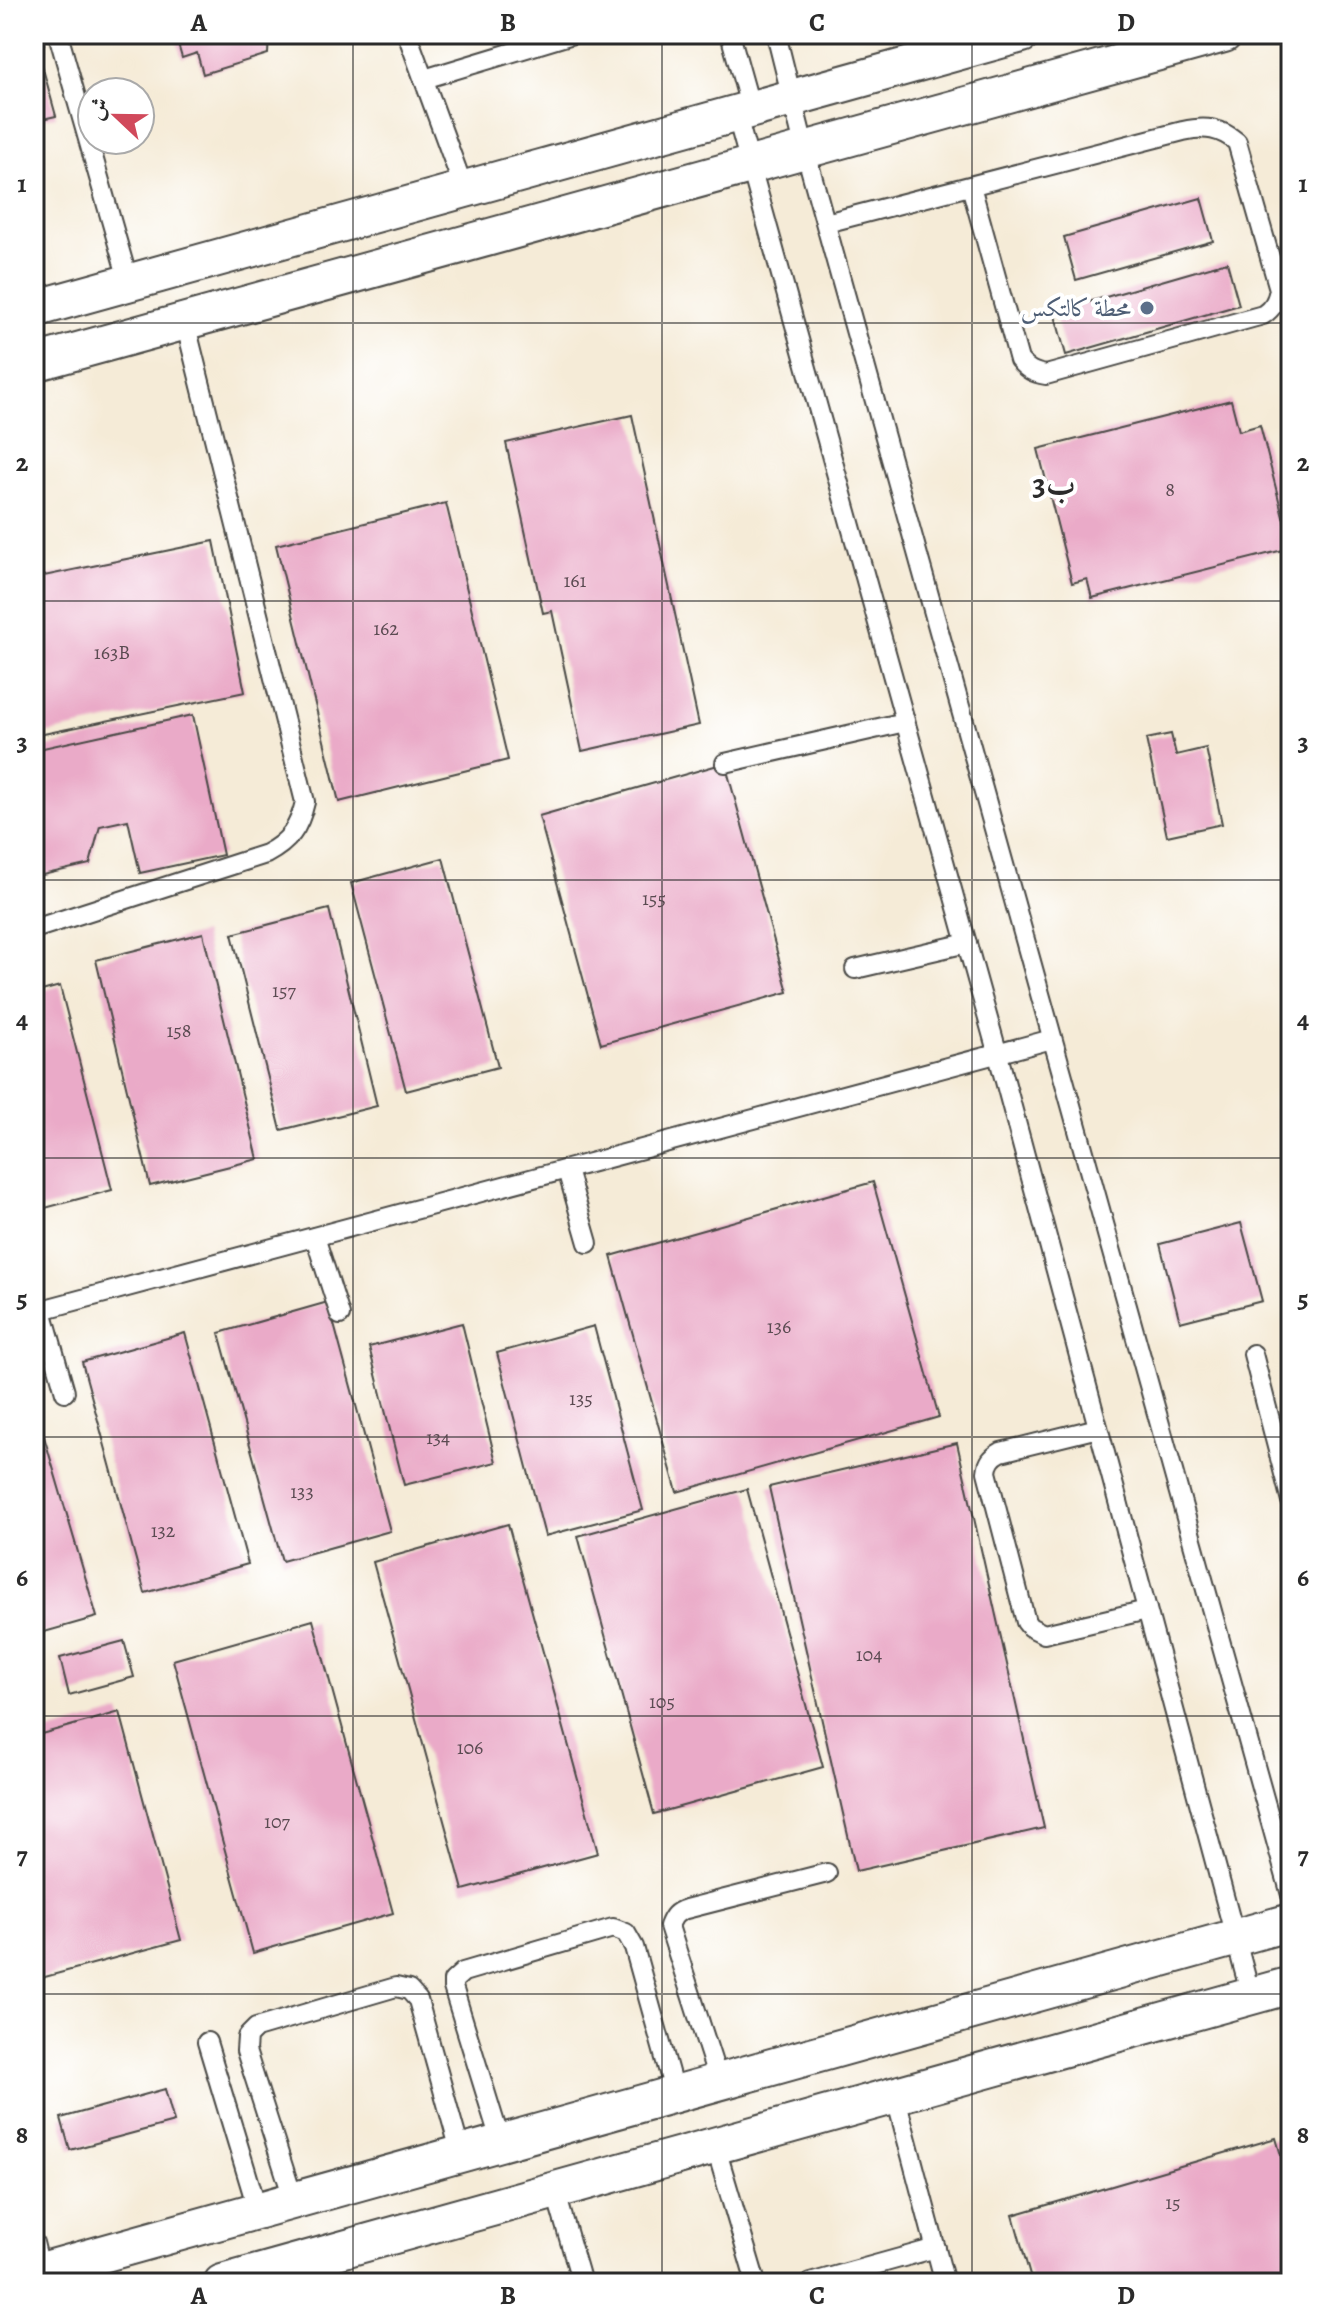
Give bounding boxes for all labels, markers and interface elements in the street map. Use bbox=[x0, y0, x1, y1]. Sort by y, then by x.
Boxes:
text: A bbox=[190, 5, 208, 40]
text: B bbox=[500, 5, 516, 40]
text: C bbox=[809, 5, 825, 40]
text: D bbox=[1117, 5, 1135, 40]
north arrow bbox=[76, 76, 156, 156]
text: ش bbox=[80, 93, 116, 125]
text: 1 bbox=[17, 166, 27, 201]
text: 1 bbox=[1298, 166, 1308, 201]
place label: محطة كالتكس bbox=[1021, 292, 1131, 324]
marker: محطة كالتكس bbox=[1138, 299, 1156, 317]
text: 2 bbox=[16, 445, 29, 480]
text: 2 bbox=[1297, 445, 1310, 480]
district label: ب3 bbox=[1032, 462, 1076, 506]
house number: 8 bbox=[1165, 476, 1175, 503]
house number: 161 bbox=[564, 567, 587, 594]
house number: 162 bbox=[373, 615, 399, 642]
house number: 163B bbox=[94, 639, 130, 666]
text: 3 bbox=[16, 724, 28, 759]
text: 3 bbox=[1297, 724, 1309, 759]
house number: 155 bbox=[642, 885, 666, 912]
house number: 157 bbox=[272, 977, 297, 1004]
text: 4 bbox=[16, 1002, 28, 1037]
text: 4 bbox=[1297, 1002, 1309, 1037]
house number: 158 bbox=[166, 1017, 192, 1044]
text: 5 bbox=[16, 1281, 28, 1316]
text: 5 bbox=[1297, 1281, 1309, 1316]
house number: 136 bbox=[767, 1313, 791, 1340]
house number: 135 bbox=[569, 1385, 593, 1412]
house number: 134 bbox=[426, 1424, 450, 1451]
house number: 133 bbox=[290, 1478, 314, 1505]
house number: 132 bbox=[151, 1517, 176, 1544]
text: 6 bbox=[16, 1560, 28, 1595]
text: 6 bbox=[1297, 1560, 1309, 1595]
house number: 104 bbox=[856, 1641, 882, 1668]
house number: 105 bbox=[649, 1688, 675, 1715]
house number: 106 bbox=[457, 1734, 483, 1761]
house number: 107 bbox=[264, 1808, 291, 1835]
text: 7 bbox=[16, 1838, 28, 1873]
text: 7 bbox=[1297, 1838, 1309, 1873]
text: 8 bbox=[16, 2117, 28, 2152]
text: 8 bbox=[1297, 2117, 1309, 2152]
house number: 15 bbox=[1165, 2189, 1181, 2216]
text: A bbox=[190, 2278, 208, 2313]
text: B bbox=[500, 2278, 516, 2313]
text: C bbox=[809, 2278, 825, 2313]
text: D bbox=[1117, 2278, 1135, 2313]

